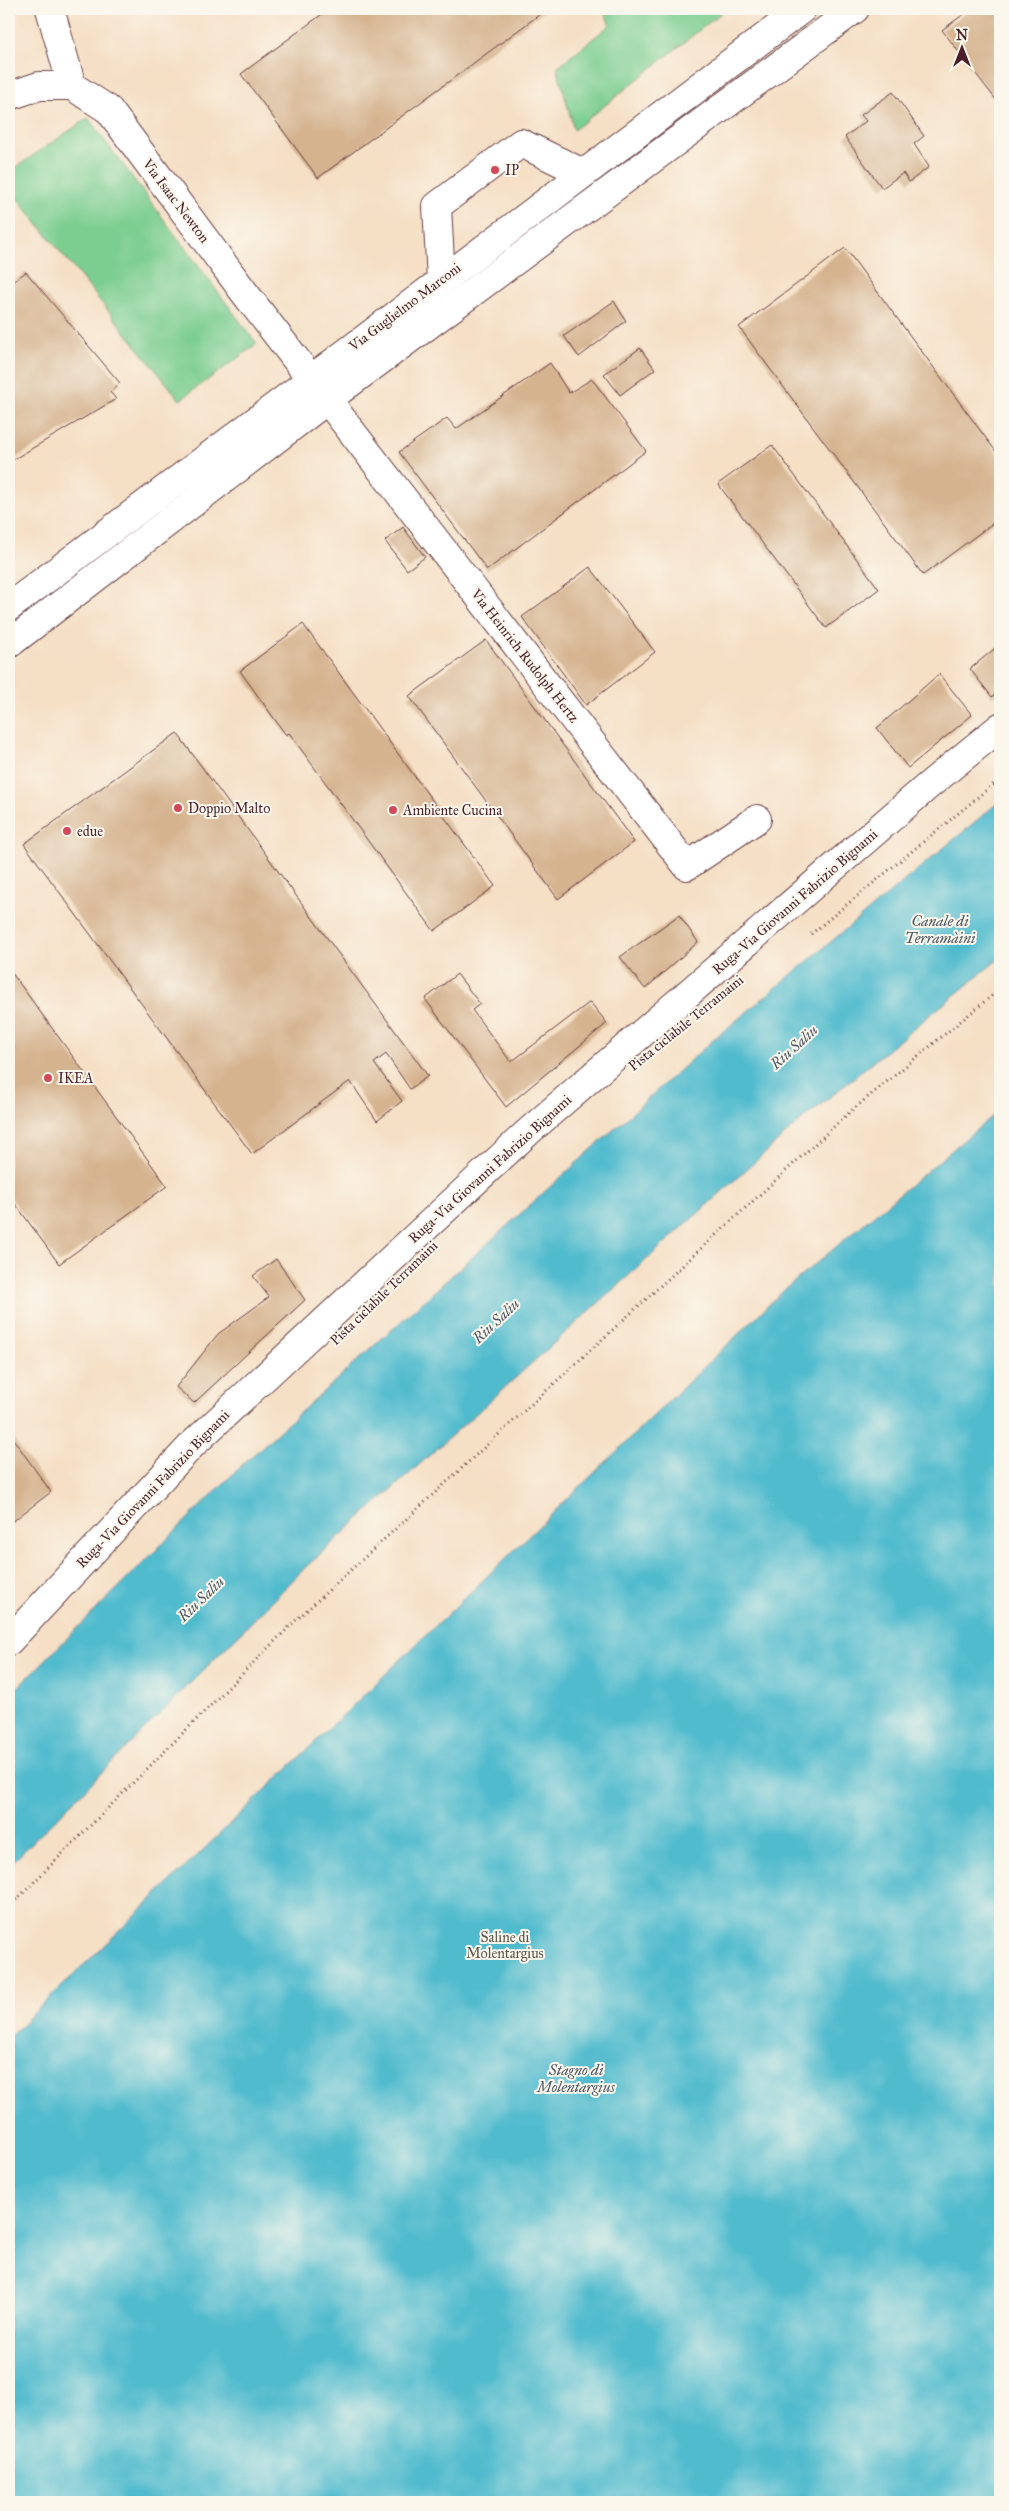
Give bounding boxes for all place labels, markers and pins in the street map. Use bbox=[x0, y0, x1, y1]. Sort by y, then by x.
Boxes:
place label: IP bbox=[505, 162, 519, 179]
marker: IP bbox=[489, 164, 501, 176]
place label: Doppio Malto bbox=[188, 800, 270, 817]
marker: Doppio Malto bbox=[172, 802, 184, 814]
place label: Ambiente Cucina bbox=[402, 802, 502, 819]
marker: Ambiente Cucina bbox=[387, 804, 399, 816]
place label: edue bbox=[77, 823, 103, 840]
marker: edue bbox=[61, 825, 73, 837]
place label: IKEA bbox=[58, 1070, 94, 1087]
marker: IKEA bbox=[42, 1072, 54, 1084]

